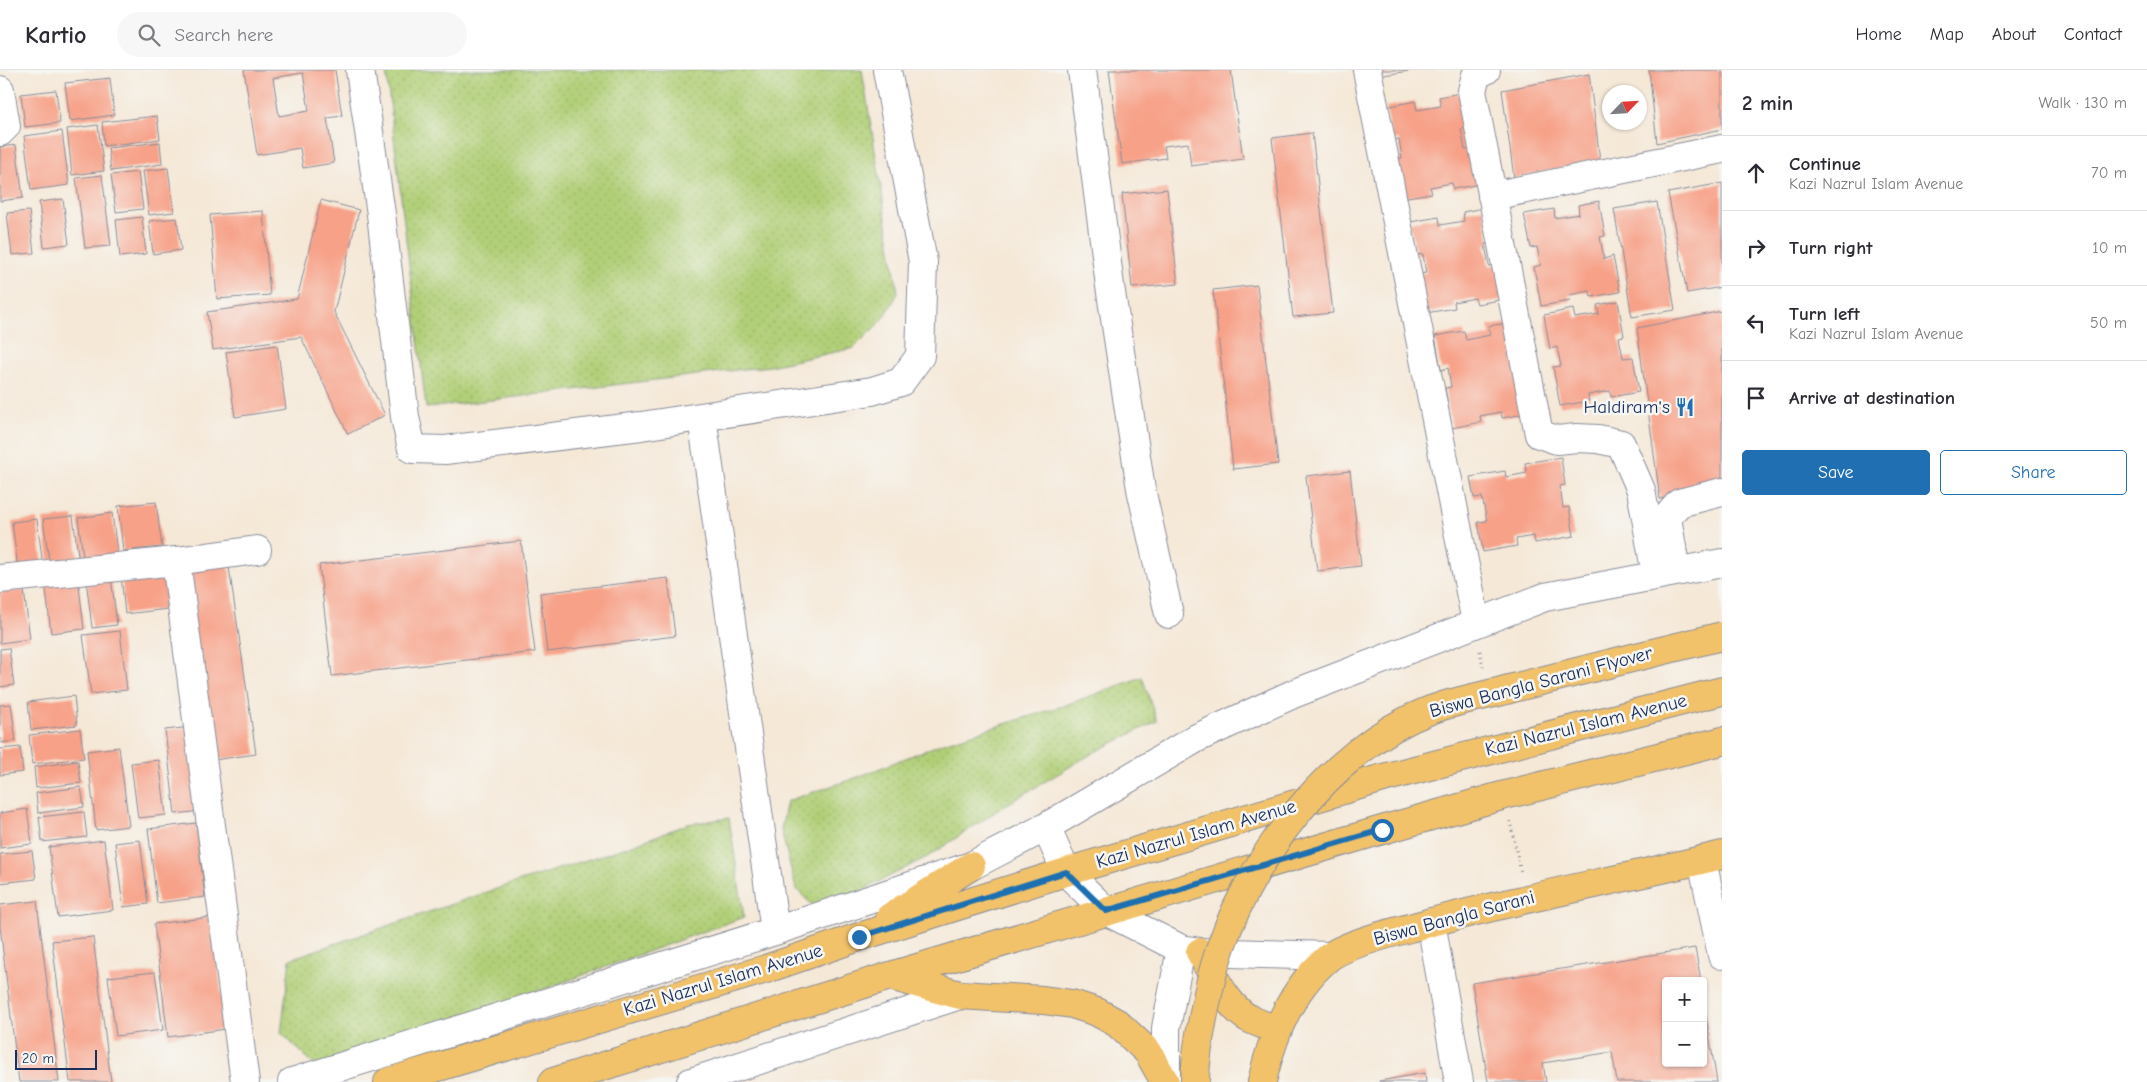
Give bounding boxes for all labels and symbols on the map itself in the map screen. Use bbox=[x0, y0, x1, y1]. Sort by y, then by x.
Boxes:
north arrow bbox=[1602, 85, 1647, 130]
place label: Haldiram's bbox=[1584, 396, 1670, 418]
restaurant icon: Haldiram's bbox=[1674, 396, 1696, 418]
street label: Biswa Bangla Sarani Flyover bbox=[1427, 642, 1655, 722]
street label: Kazi Nazrul Islam Avenue bbox=[1483, 689, 1689, 761]
street label: Kazi Nazrul Islam Avenue bbox=[1094, 795, 1298, 873]
route start bbox=[1371, 819, 1394, 842]
street label: Biswa Bangla Sarani bbox=[1371, 886, 1537, 950]
route end bbox=[848, 926, 871, 949]
street label: Kazi Nazrul Islam Avenue bbox=[621, 939, 825, 1021]
scale bar bbox=[15, 1047, 98, 1070]

